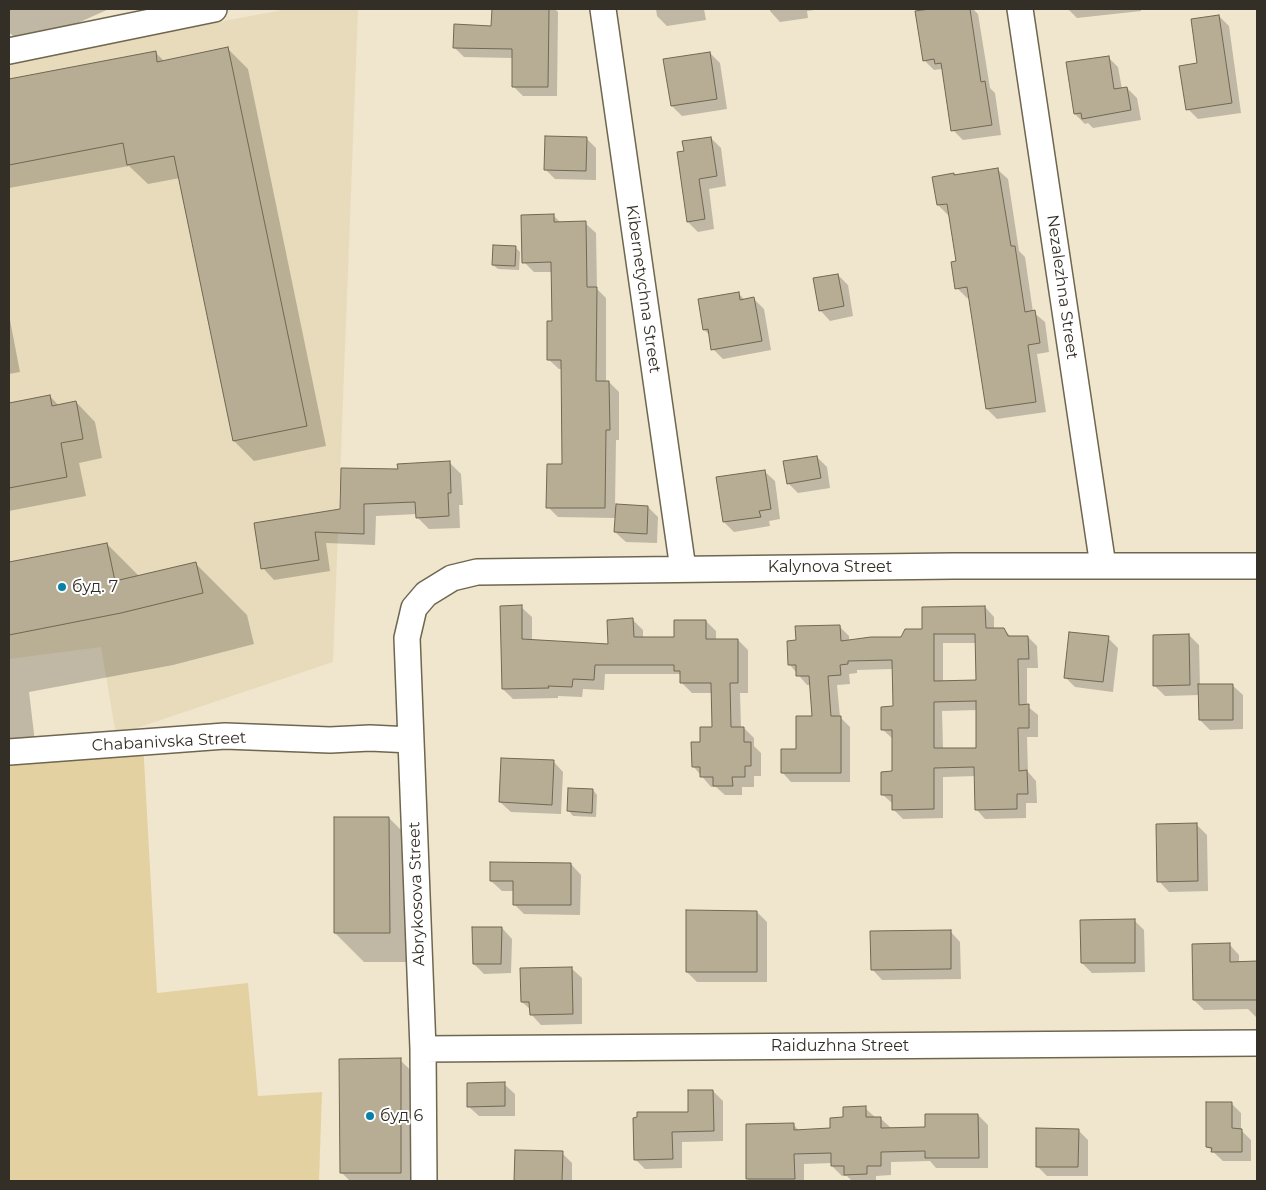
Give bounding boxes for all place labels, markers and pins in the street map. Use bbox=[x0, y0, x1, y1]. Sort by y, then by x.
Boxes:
place label: буд. 7 bbox=[72, 577, 118, 597]
marker: буд. 7 bbox=[56, 581, 68, 593]
place label: буд 6 bbox=[380, 1106, 423, 1126]
marker: буд 6 bbox=[364, 1110, 376, 1122]

